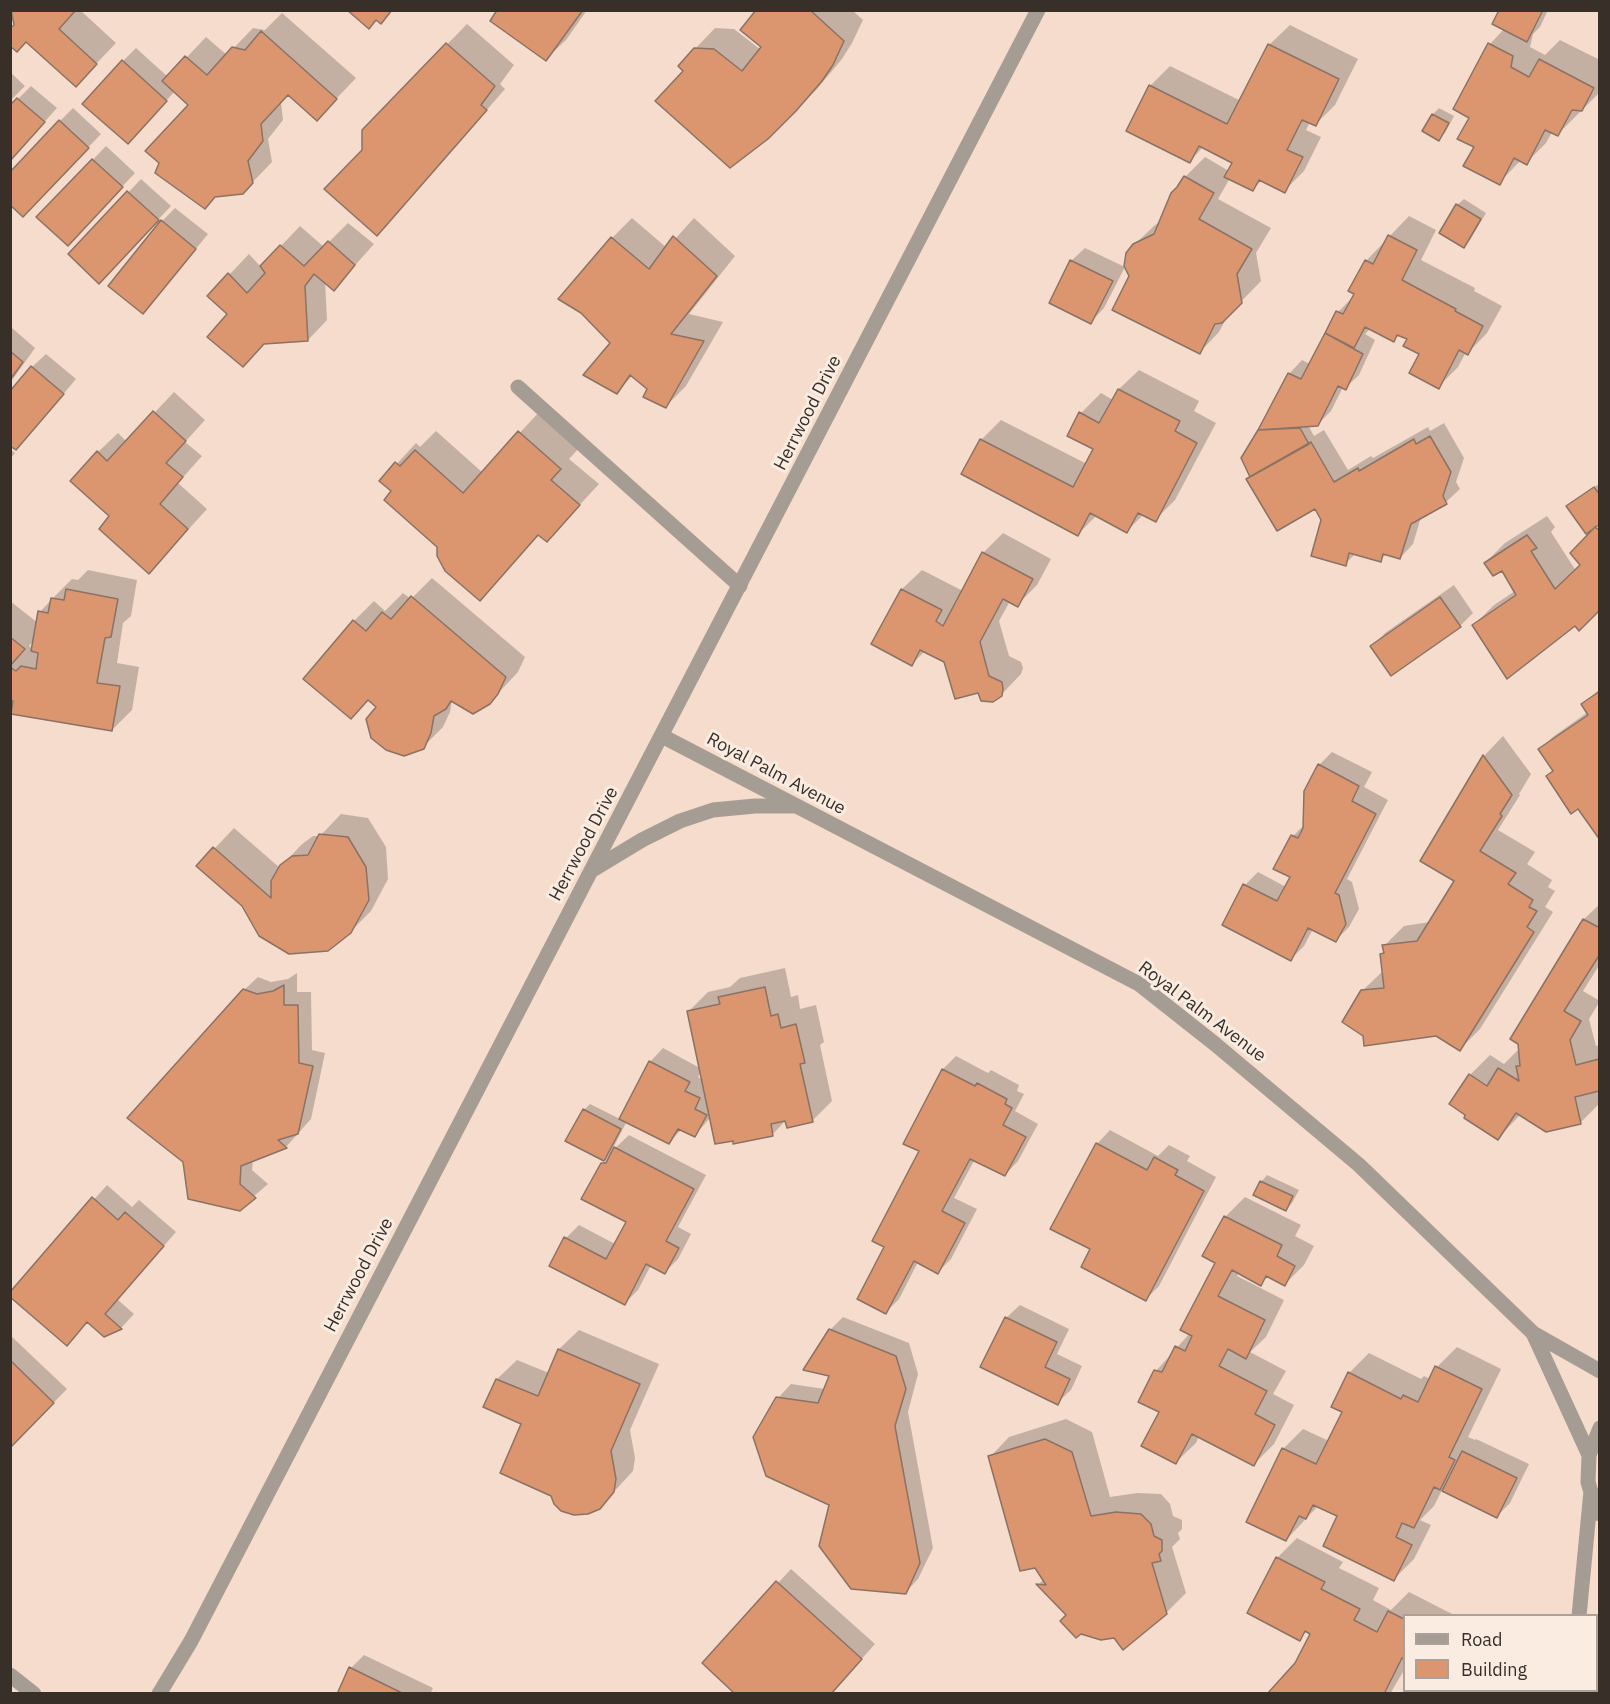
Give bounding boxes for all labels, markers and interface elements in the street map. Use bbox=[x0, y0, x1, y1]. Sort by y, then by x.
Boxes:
street label: Herrwood Drive bbox=[770, 352, 846, 474]
street label: Royal Palm Avenue bbox=[703, 728, 849, 820]
street label: Herrwood Drive bbox=[545, 783, 623, 905]
street label: Royal Palm Avenue bbox=[1134, 957, 1270, 1067]
street label: Herrwood Drive bbox=[320, 1214, 398, 1336]
legend bbox=[1403, 1614, 1598, 1692]
text: Road bbox=[1461, 1628, 1502, 1651]
text: Building bbox=[1461, 1658, 1527, 1681]

